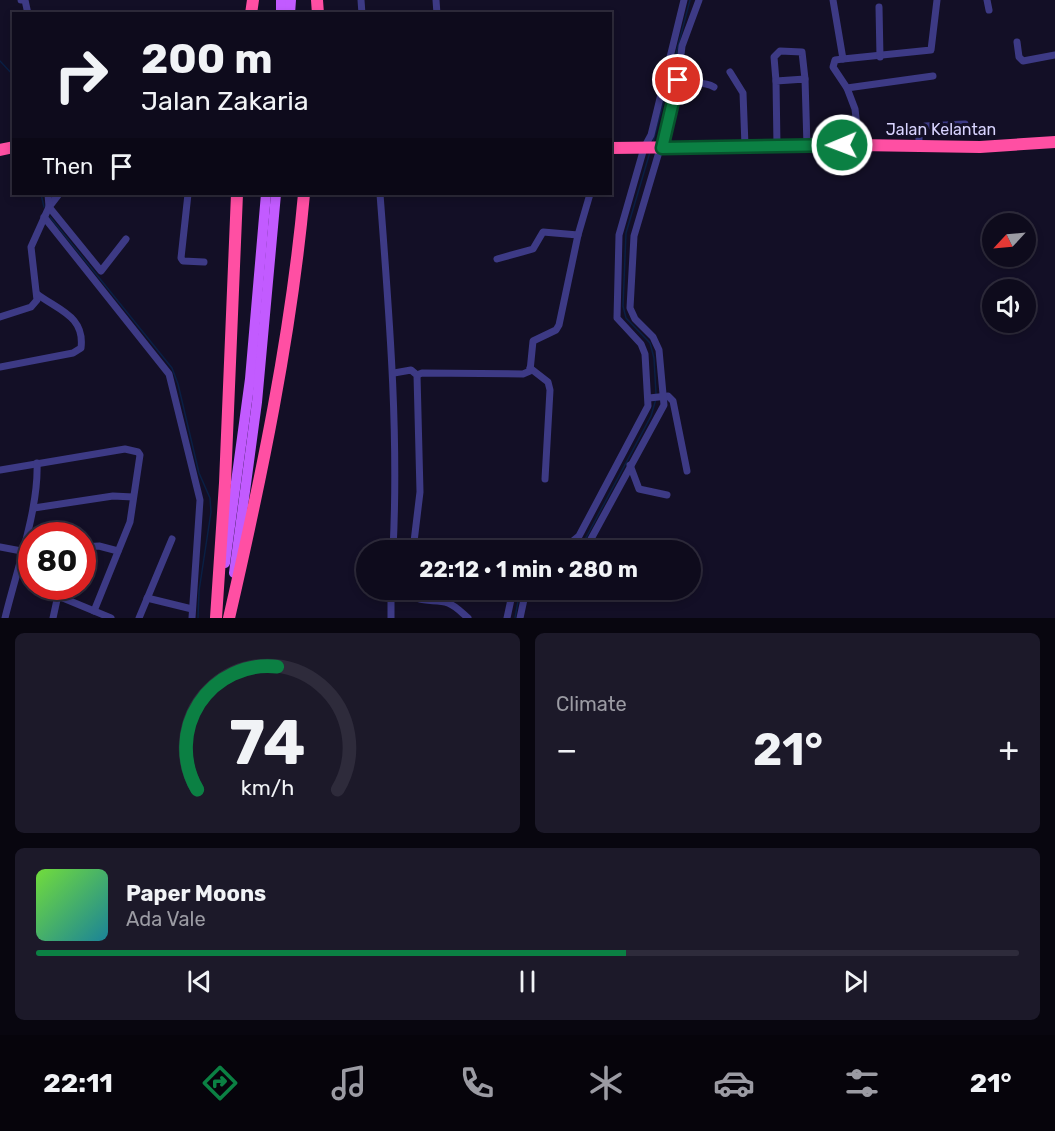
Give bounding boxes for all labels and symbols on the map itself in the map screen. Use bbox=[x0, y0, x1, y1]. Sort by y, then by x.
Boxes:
pin bbox=[652, 54, 703, 105]
position arrow bbox=[810, 113, 874, 177]
street label: Jalan Kelantan bbox=[886, 120, 996, 139]
north arrow bbox=[982, 213, 1036, 267]
speed limit sign: 80 bbox=[18, 522, 96, 600]

